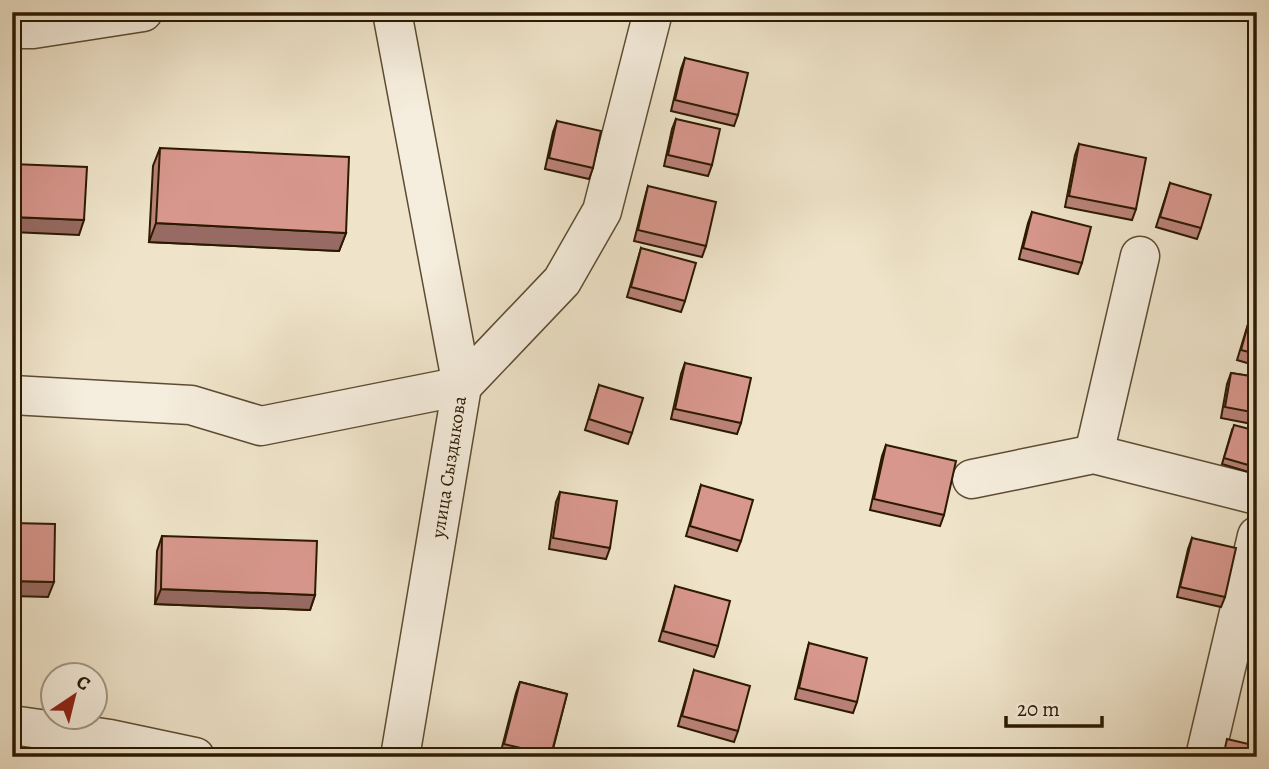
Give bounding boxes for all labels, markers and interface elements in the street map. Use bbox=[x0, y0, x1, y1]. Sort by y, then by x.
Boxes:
street label: улица Сыздыкова bbox=[425, 394, 473, 541]
north arrow bbox=[38, 660, 108, 730]
text: С bbox=[71, 669, 95, 697]
scale bar bbox=[1006, 685, 1103, 729]
text: 20 m bbox=[1017, 695, 1060, 723]

